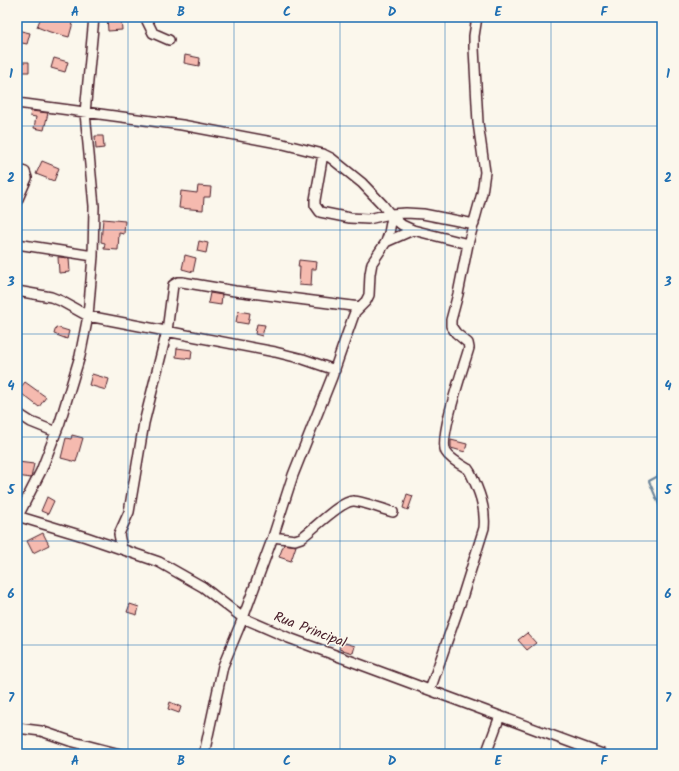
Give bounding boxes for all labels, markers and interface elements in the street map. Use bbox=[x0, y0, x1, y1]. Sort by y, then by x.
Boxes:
text: A bbox=[71, 2, 79, 23]
text: B bbox=[177, 2, 185, 23]
text: C bbox=[283, 2, 291, 23]
text: D bbox=[388, 2, 397, 23]
text: E bbox=[494, 2, 502, 23]
text: F bbox=[600, 2, 608, 23]
text: 1 bbox=[9, 64, 13, 85]
text: 1 bbox=[666, 64, 670, 85]
text: 2 bbox=[7, 168, 15, 189]
text: 2 bbox=[664, 168, 672, 189]
text: 3 bbox=[6, 272, 15, 293]
text: 3 bbox=[663, 272, 672, 293]
text: 4 bbox=[7, 376, 15, 397]
text: 4 bbox=[664, 376, 672, 397]
text: 5 bbox=[7, 480, 16, 501]
text: 5 bbox=[664, 480, 673, 501]
text: 6 bbox=[7, 584, 15, 605]
text: 6 bbox=[664, 584, 672, 605]
street label: Rua Principal bbox=[270, 606, 350, 654]
text: 7 bbox=[8, 688, 15, 709]
text: 7 bbox=[665, 688, 672, 709]
text: A bbox=[71, 751, 79, 771]
text: B bbox=[177, 751, 185, 771]
text: C bbox=[283, 751, 291, 771]
text: D bbox=[388, 751, 397, 771]
text: E bbox=[494, 751, 502, 771]
text: F bbox=[600, 751, 608, 771]

